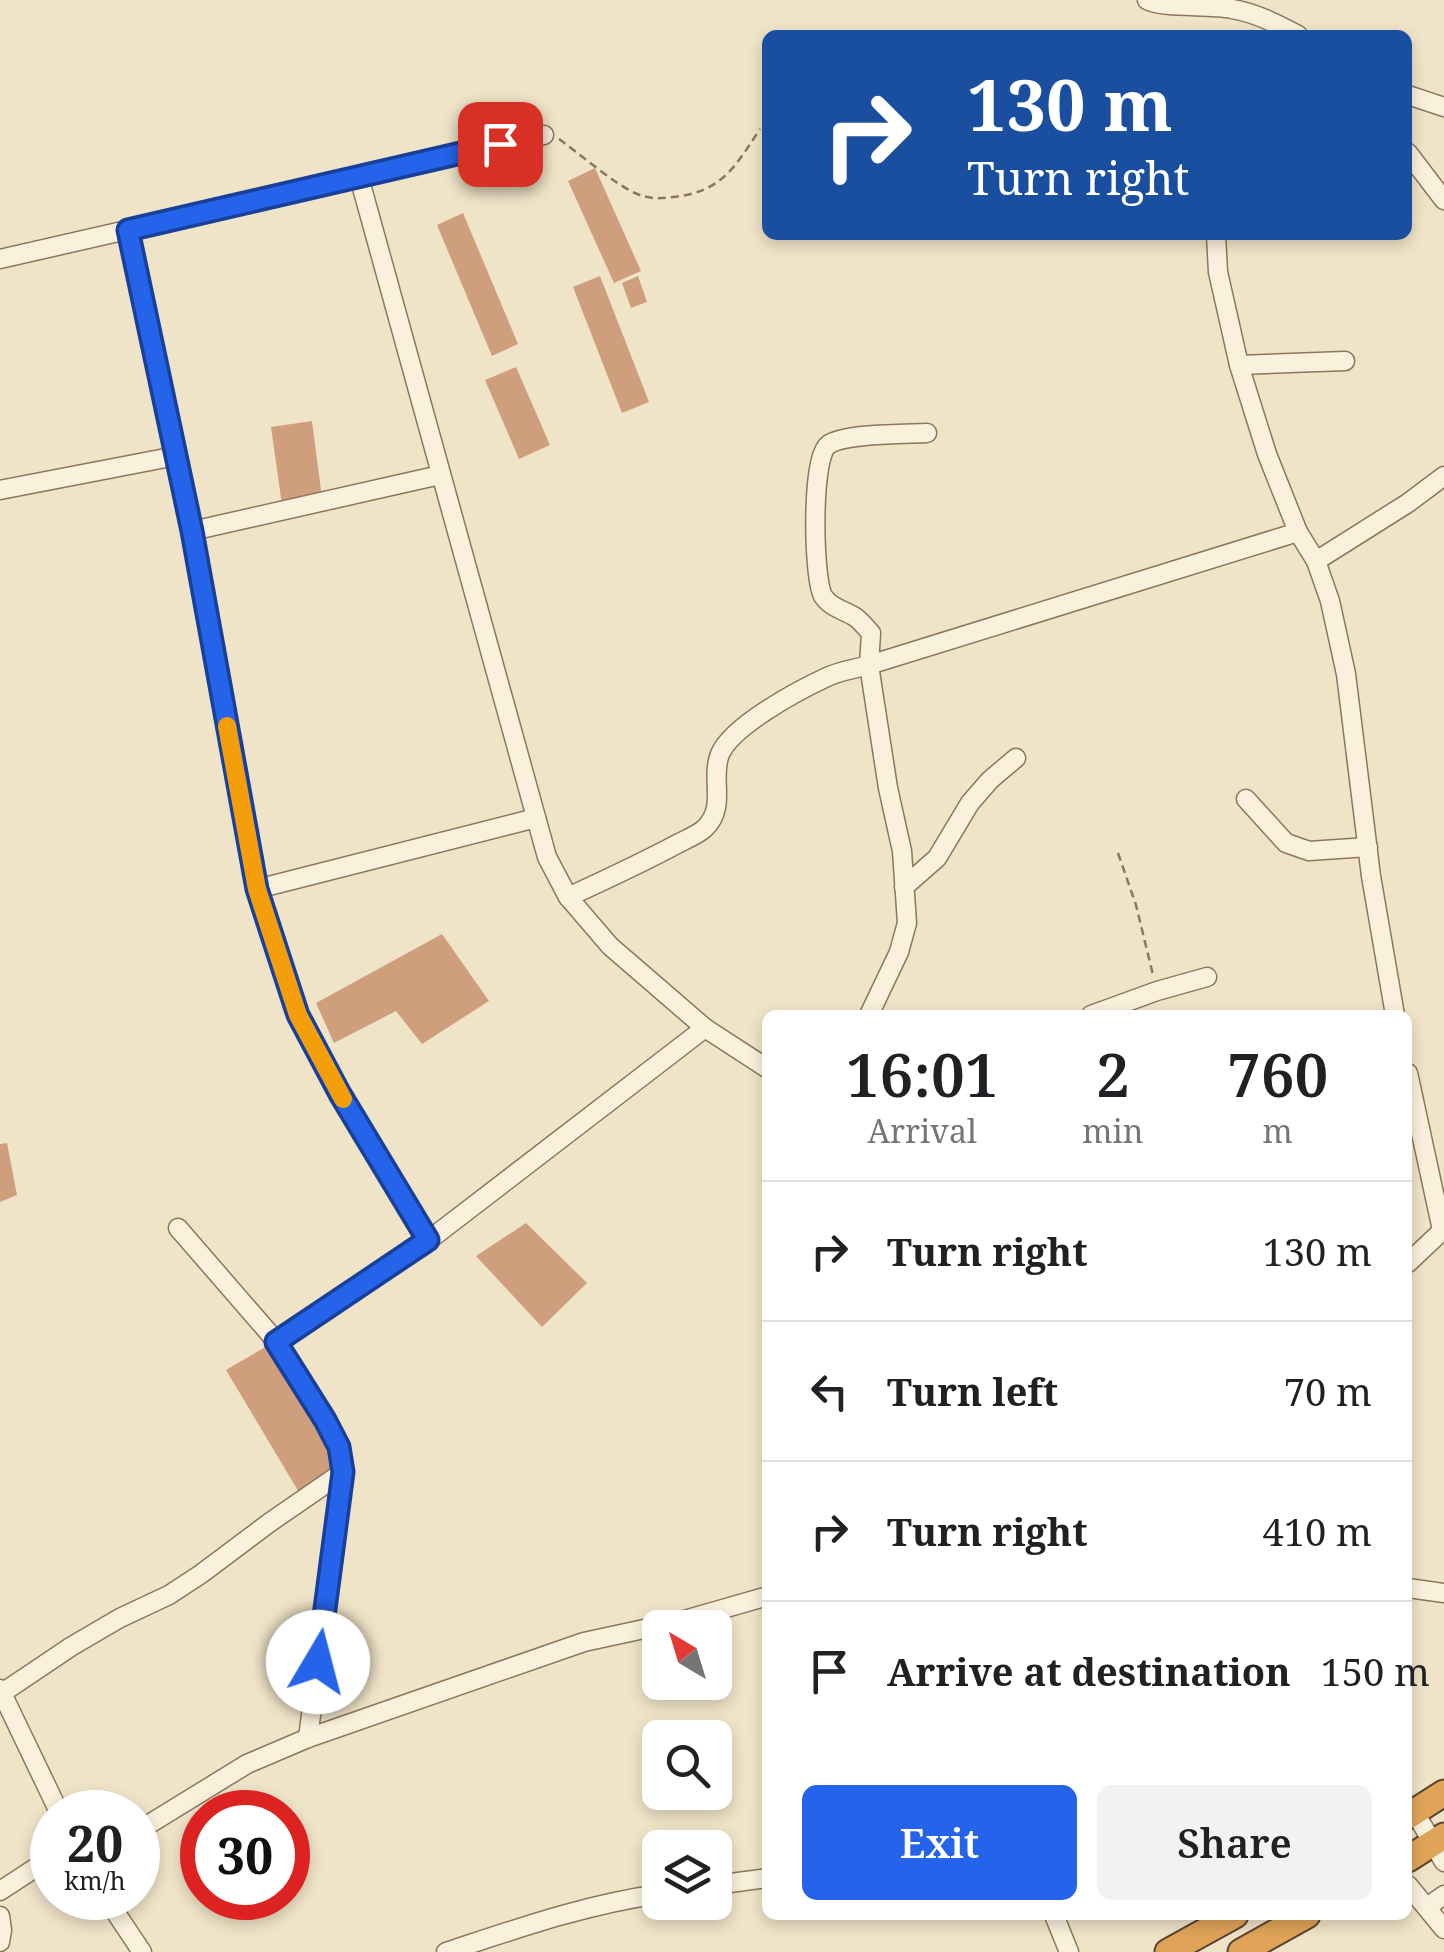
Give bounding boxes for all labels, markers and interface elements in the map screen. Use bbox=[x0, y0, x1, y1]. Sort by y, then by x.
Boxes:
text: 130 m bbox=[967, 56, 1173, 152]
icon: right bbox=[802, 70, 932, 200]
pin bbox=[458, 102, 543, 187]
icon: arrive bbox=[473, 117, 528, 172]
text: Turn right bbox=[967, 147, 1189, 208]
text: 16:01 bbox=[846, 1033, 999, 1115]
text: 2 bbox=[1096, 1033, 1130, 1115]
text: 760 bbox=[1227, 1033, 1328, 1115]
text: Arrival bbox=[867, 1109, 977, 1152]
text: min bbox=[1082, 1109, 1143, 1152]
text: m bbox=[1263, 1109, 1293, 1152]
icon: right bbox=[802, 1224, 857, 1279]
text: Turn right bbox=[887, 1225, 1088, 1277]
text: 130 m bbox=[1262, 1225, 1372, 1277]
icon: left bbox=[802, 1364, 857, 1419]
text: Turn left bbox=[887, 1365, 1058, 1417]
text: 70 m bbox=[1284, 1365, 1372, 1417]
icon: right bbox=[802, 1504, 857, 1559]
text: Turn right bbox=[887, 1505, 1088, 1557]
text: 410 m bbox=[1262, 1505, 1372, 1557]
position arrow bbox=[266, 1610, 370, 1714]
north arrow bbox=[642, 1610, 732, 1700]
map controls bbox=[642, 1610, 732, 1920]
icon: arrive bbox=[802, 1644, 857, 1699]
text: Arrive at destination bbox=[887, 1645, 1291, 1697]
text: 150 m bbox=[1321, 1645, 1430, 1697]
button: search bbox=[642, 1720, 732, 1810]
button: Exit bbox=[802, 1785, 1077, 1900]
button: Share bbox=[1097, 1785, 1372, 1900]
speed limit sign: 30 bbox=[180, 1790, 310, 1920]
text: 20 bbox=[67, 1809, 123, 1877]
button: layers bbox=[642, 1830, 732, 1920]
text: km/h bbox=[64, 1863, 126, 1897]

